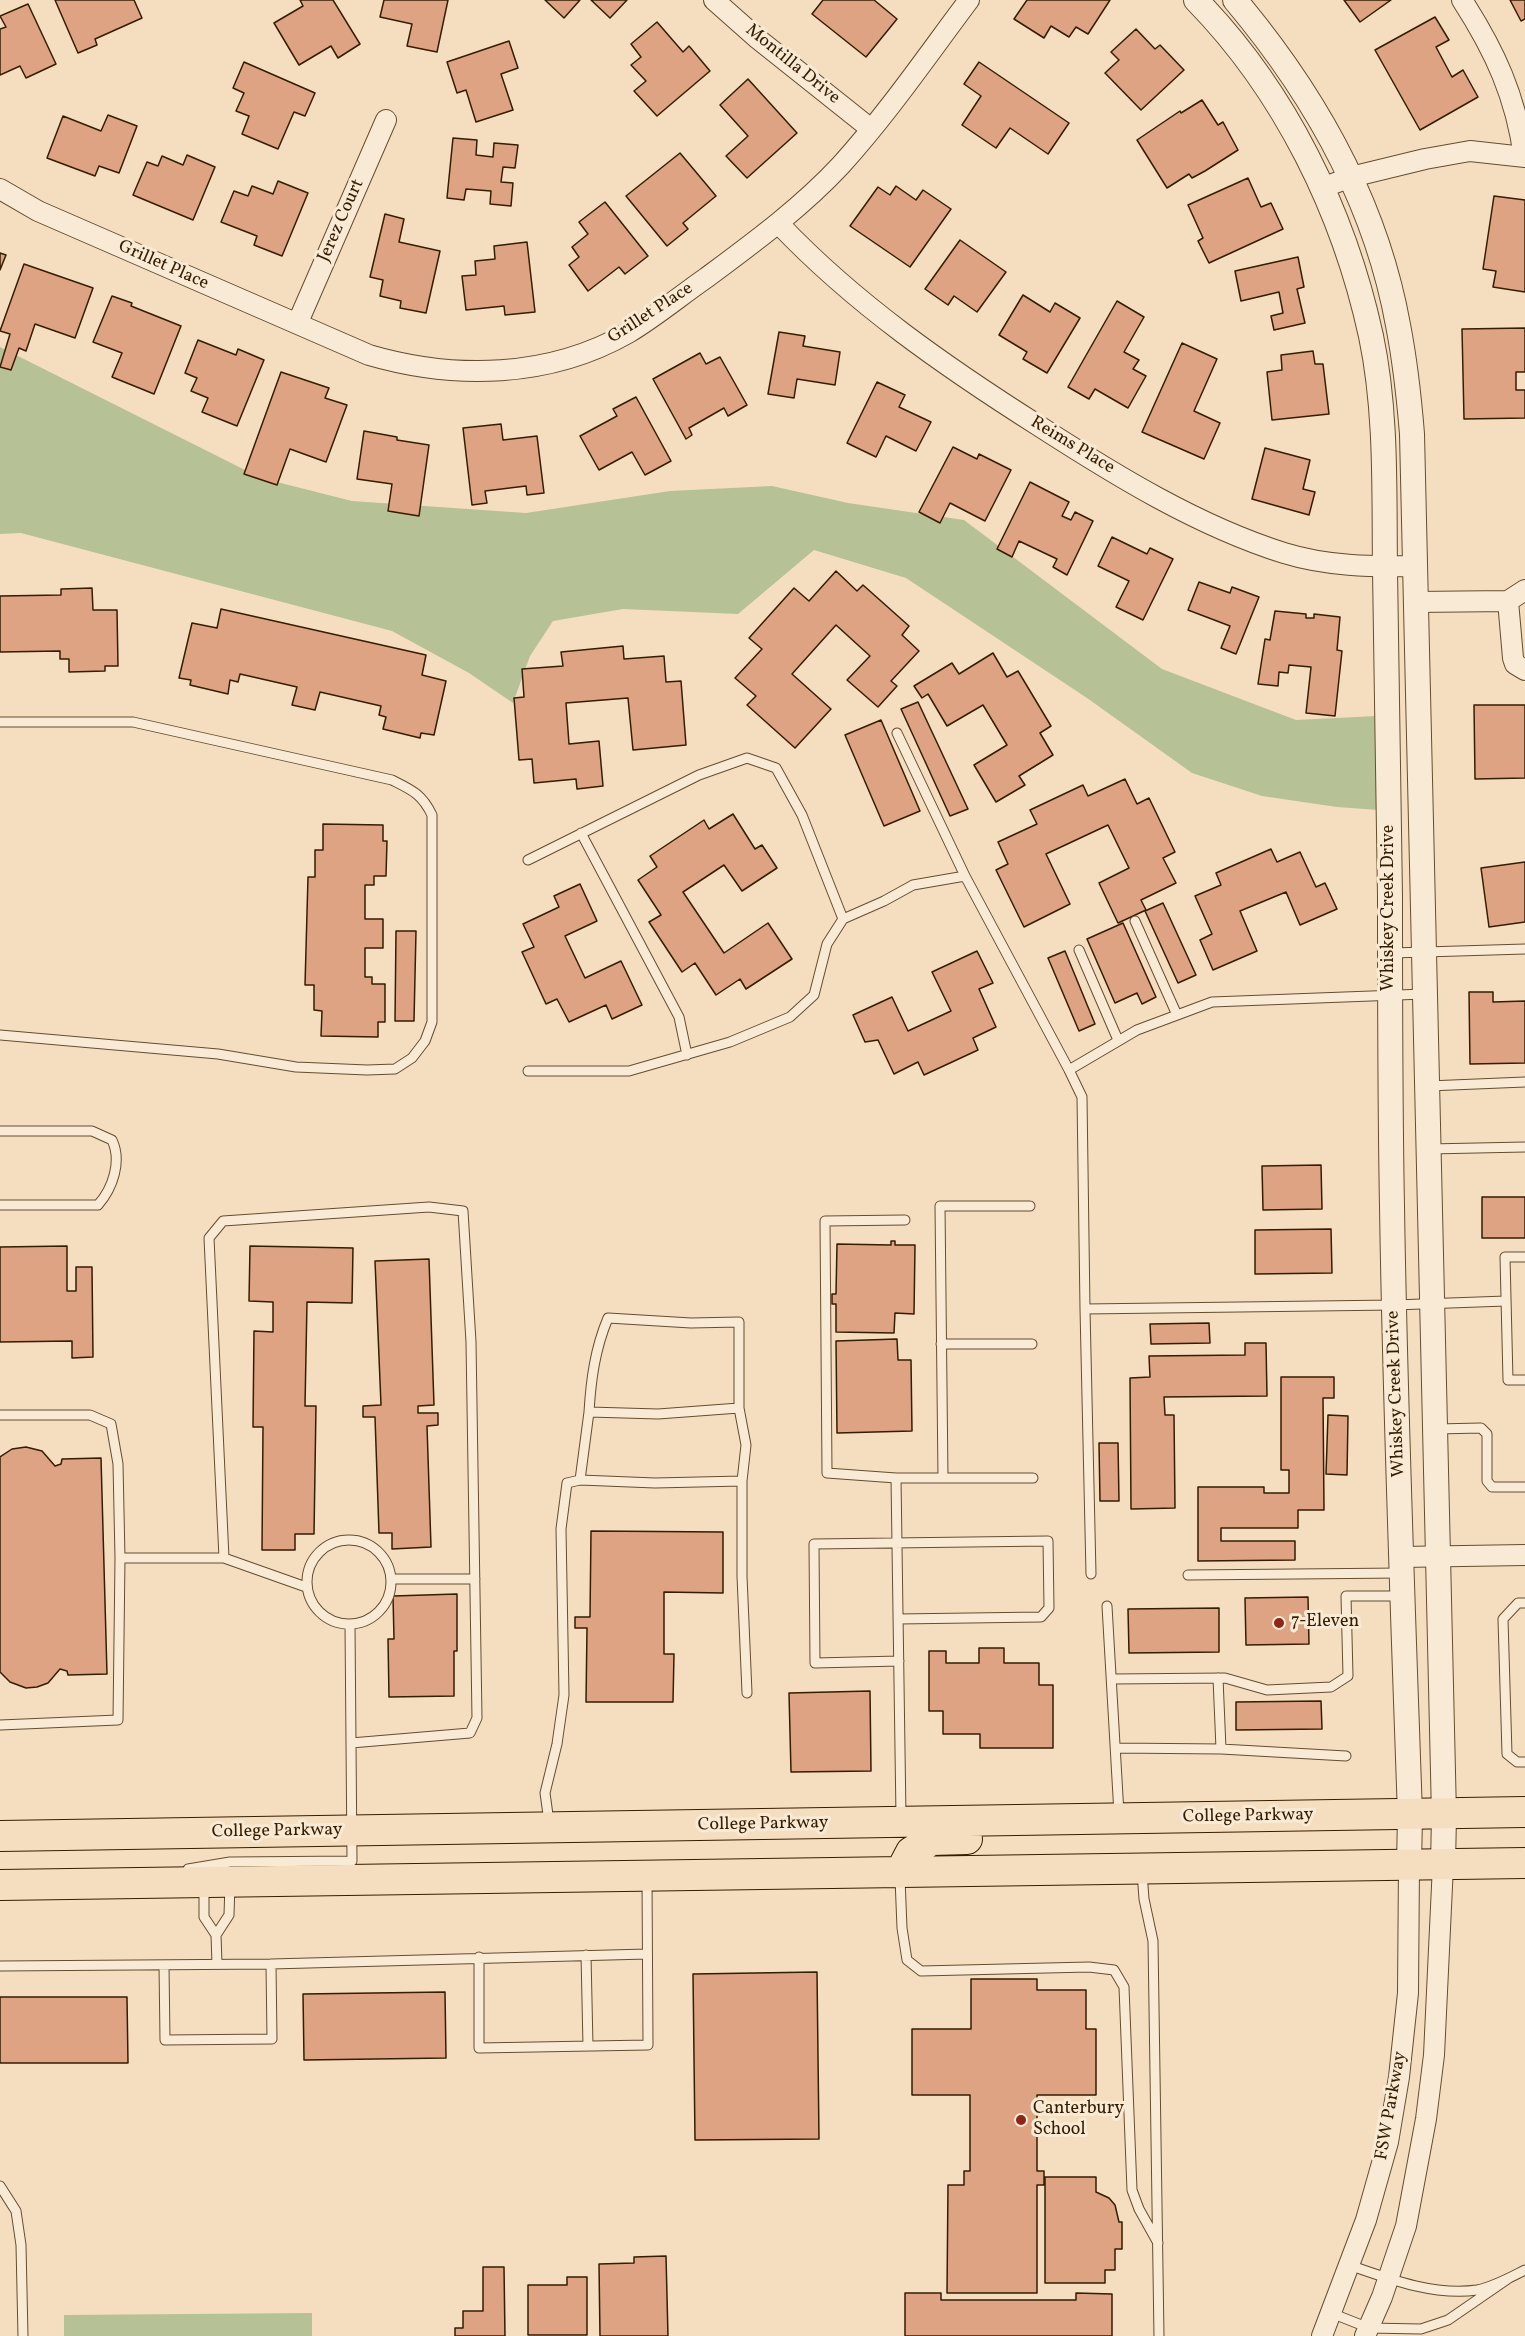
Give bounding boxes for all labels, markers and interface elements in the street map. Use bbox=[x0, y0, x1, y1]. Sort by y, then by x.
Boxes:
street label: Montilla Drive bbox=[740, 20, 844, 110]
street label: Jerez Court bbox=[314, 176, 370, 266]
street label: Grillet Place bbox=[114, 236, 212, 296]
street label: Grillet Place bbox=[605, 279, 697, 349]
street label: Reims Place bbox=[1026, 412, 1118, 480]
street label: Whiskey Creek Drive bbox=[1379, 825, 1401, 991]
street label: Whiskey Creek Drive bbox=[1383, 1310, 1411, 1478]
place label: 7-Eleven bbox=[1291, 1612, 1359, 1634]
marker: 7-Eleven bbox=[1272, 1616, 1286, 1630]
street label: College Parkway bbox=[1182, 1805, 1314, 1829]
street label: College Parkway bbox=[697, 1813, 829, 1837]
street label: College Parkway bbox=[211, 1820, 343, 1844]
street label: FSW Parkway bbox=[1372, 2050, 1412, 2162]
place label: Canterbury School bbox=[1033, 2099, 1124, 2142]
marker: Canterbury School bbox=[1014, 2113, 1028, 2127]

